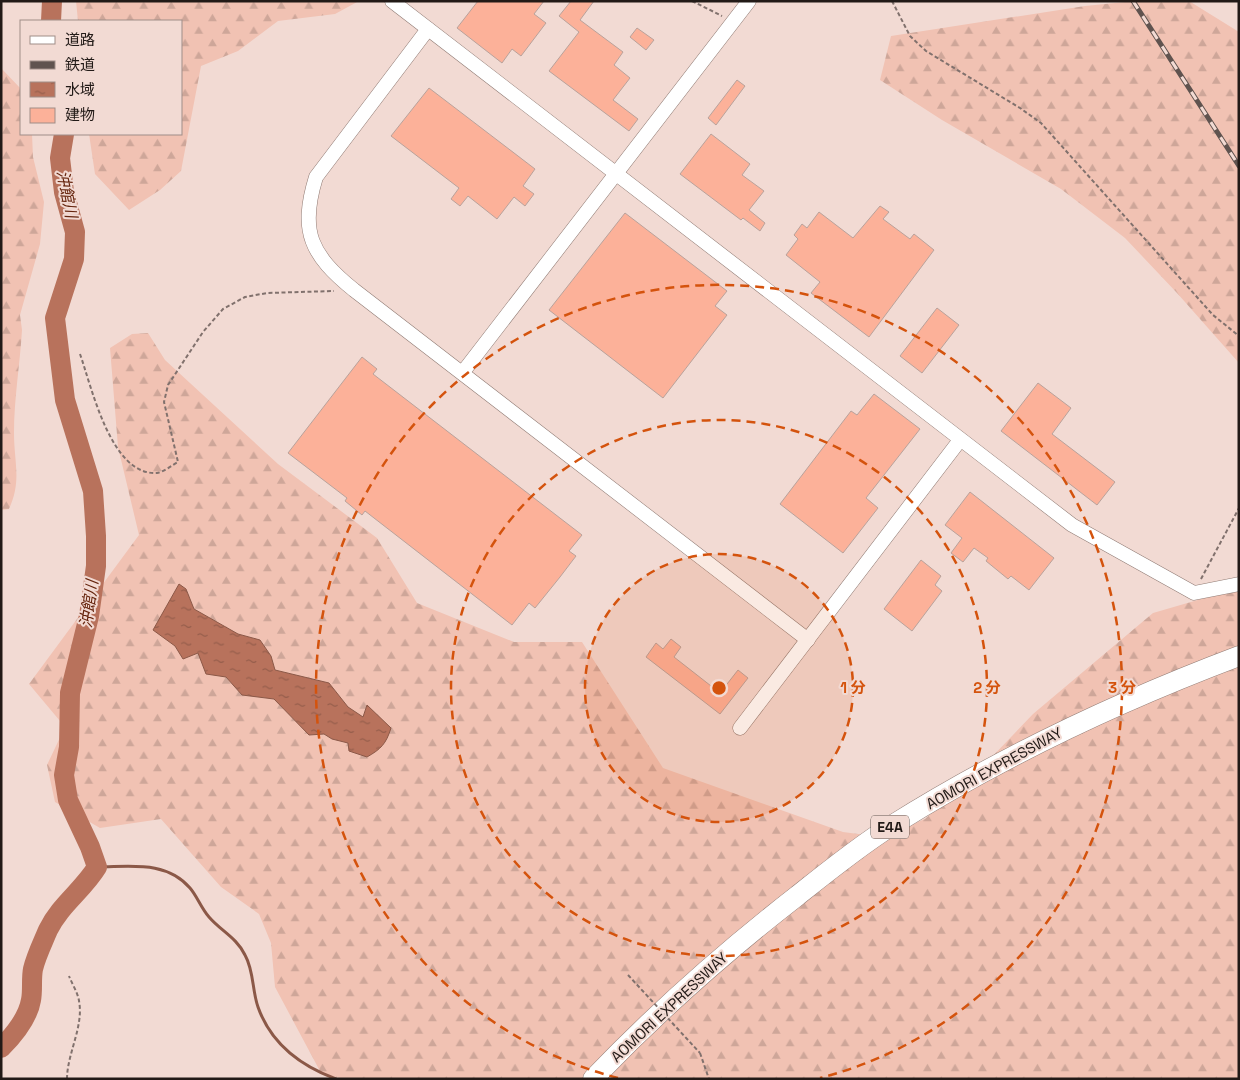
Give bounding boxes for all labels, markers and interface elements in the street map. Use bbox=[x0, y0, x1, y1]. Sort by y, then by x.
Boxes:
legend bbox=[20, 20, 182, 135]
text: 道路 bbox=[65, 30, 95, 49]
text: 鉄道 bbox=[65, 55, 95, 74]
text: 水域 bbox=[65, 80, 95, 99]
text: 建物 bbox=[65, 105, 95, 124]
water label: 沖館川 bbox=[52, 168, 82, 222]
water label: 沖館川 bbox=[75, 577, 103, 629]
text: 1 分 bbox=[840, 678, 866, 697]
text: 2 分 bbox=[973, 678, 1001, 697]
text: 3 分 bbox=[1108, 678, 1136, 697]
centre of rings bbox=[710, 679, 728, 697]
street label: AOMORI EXPRESSWAY bbox=[923, 723, 1065, 813]
road number: E4A bbox=[871, 816, 909, 839]
street label: AOMORI EXPRESSWAY bbox=[607, 948, 731, 1066]

